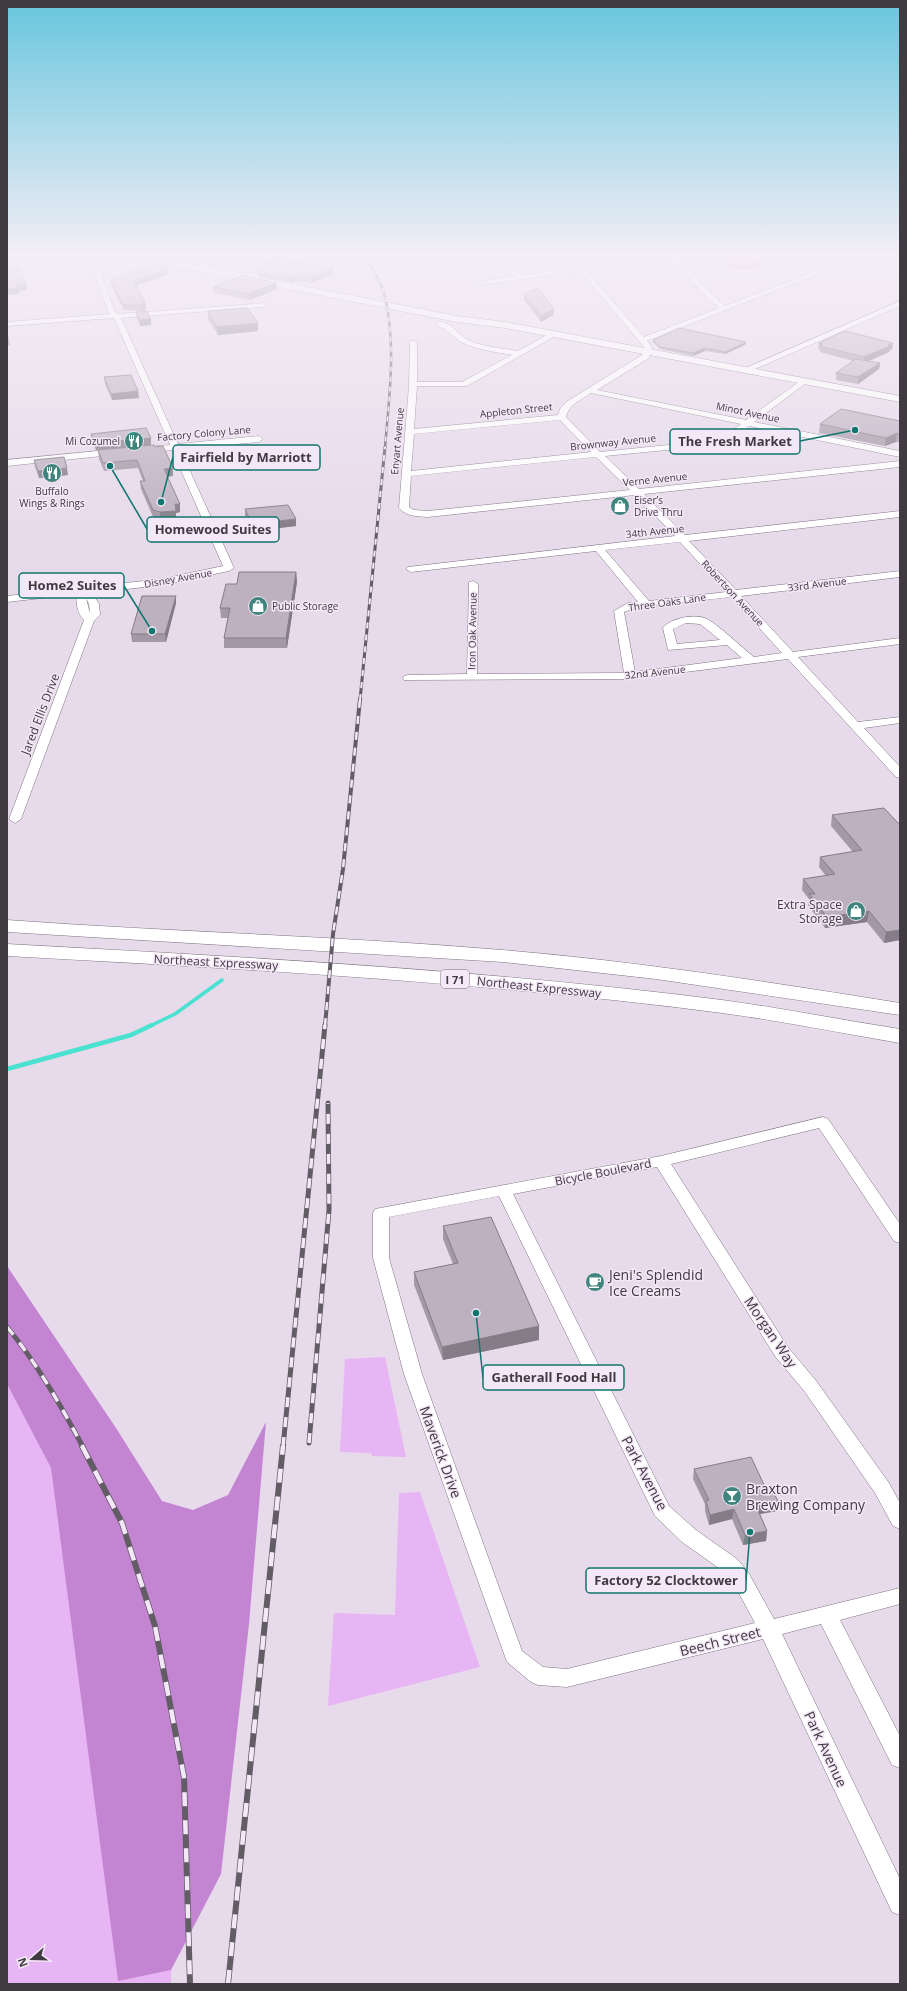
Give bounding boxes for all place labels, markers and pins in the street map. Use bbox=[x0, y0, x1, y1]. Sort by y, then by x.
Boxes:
callout: The Fresh Market bbox=[670, 429, 800, 454]
restaurant icon: Mi Cozumel bbox=[123, 430, 145, 452]
place label: Mi Cozumel bbox=[65, 434, 120, 448]
callout: Fairfield by Marriott bbox=[173, 445, 320, 470]
restaurant icon: Buffalo Wings & Rings bbox=[41, 462, 63, 484]
place label: Buffalo Wings & Rings bbox=[19, 484, 85, 510]
place label: Eiser’s Drive Thru bbox=[634, 493, 683, 519]
shop icon: Eiser’s Drive Thru bbox=[609, 495, 631, 517]
callout: Homewood Suites bbox=[147, 517, 279, 542]
callout: Home2 Suites bbox=[19, 573, 124, 598]
shop icon: Public Storage bbox=[247, 595, 269, 617]
place label: Public Storage bbox=[272, 599, 339, 613]
place label: Extra Space Storage bbox=[777, 896, 842, 927]
shop icon: Extra Space Storage bbox=[845, 900, 867, 922]
place label: Jeni's Splendid Ice Creams bbox=[607, 1265, 703, 1300]
cafe icon: Jeni's Splendid Ice Creams bbox=[584, 1271, 606, 1293]
callout: Gatherall Food Hall bbox=[483, 1365, 624, 1390]
place label: Braxton Brewing Company bbox=[746, 1479, 866, 1514]
bar icon: Braxton Brewing Company bbox=[721, 1485, 743, 1507]
callout: Factory 52 Clocktower bbox=[586, 1568, 746, 1593]

